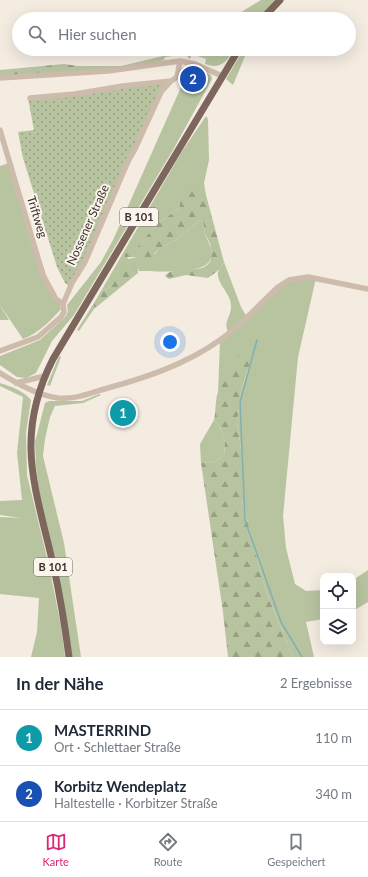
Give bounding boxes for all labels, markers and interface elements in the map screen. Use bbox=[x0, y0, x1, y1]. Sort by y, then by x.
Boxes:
search box bbox=[12, 12, 356, 56]
icon: search bbox=[26, 23, 48, 45]
text: Hier suchen bbox=[58, 25, 137, 43]
pin: 2 bbox=[180, 64, 206, 94]
street label: Nossener Straße bbox=[63, 182, 112, 268]
street label: Triftweg bbox=[24, 194, 51, 240]
road number: B 101 bbox=[120, 208, 158, 226]
your location bbox=[160, 332, 180, 352]
pin: 1 bbox=[110, 398, 136, 428]
road number: B 101 bbox=[34, 558, 72, 576]
map controls bbox=[320, 573, 356, 645]
button: locate bbox=[320, 573, 356, 609]
button: layers bbox=[320, 609, 356, 645]
text: In der Nähe bbox=[16, 673, 104, 694]
text: 2 Ergebnisse bbox=[280, 675, 352, 691]
text: MASTERRIND bbox=[54, 721, 151, 739]
text: 1 bbox=[25, 730, 33, 746]
text: 110 m bbox=[315, 730, 352, 746]
text: Ort · Schlettaer Straße bbox=[54, 739, 181, 755]
text: Korbitz Wendeplatz bbox=[54, 777, 186, 795]
text: 2 bbox=[25, 786, 33, 802]
text: 340 m bbox=[315, 786, 352, 802]
text: Haltestelle · Korbitzer Straße bbox=[54, 795, 218, 811]
tab: Karte bbox=[42, 831, 69, 868]
tab: Route bbox=[154, 831, 182, 868]
tab: Gespeichert bbox=[267, 831, 326, 868]

